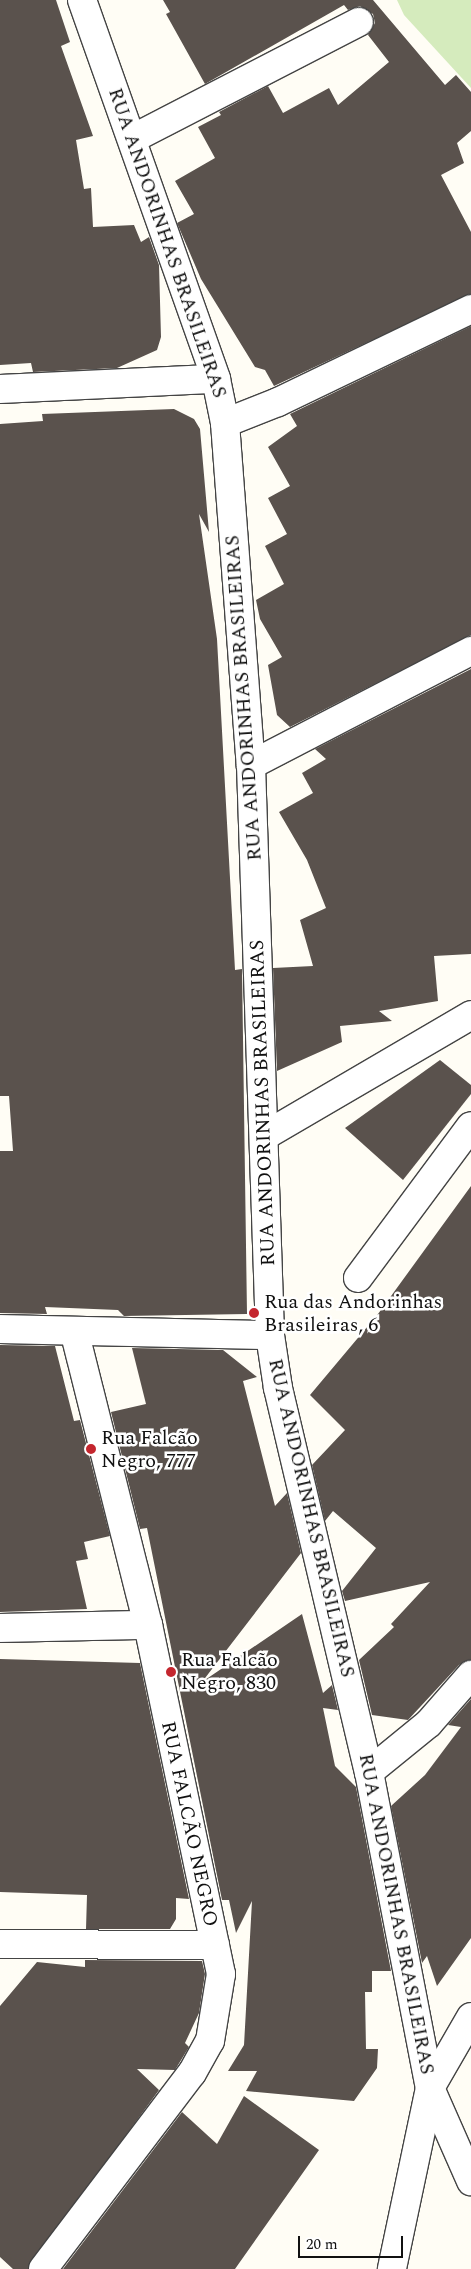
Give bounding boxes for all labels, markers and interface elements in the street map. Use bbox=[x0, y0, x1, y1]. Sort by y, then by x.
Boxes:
street label: RUA ANDORINHAS BRASILEIRAS bbox=[103, 85, 231, 401]
street label: RUA ANDORINHAS BRASILEIRAS bbox=[221, 534, 267, 862]
street label: RUA ANDORINHAS BRASILEIRAS bbox=[245, 940, 281, 1266]
place label: Rua das Andorinhas Brasileiras, 6 bbox=[264, 1290, 442, 1337]
marker: Rua das Andorinhas Brasileiras, 6 bbox=[248, 1307, 260, 1319]
street label: RUA ANDORINHAS BRASILEIRAS bbox=[263, 1356, 359, 1680]
place label: Rua Falcão Negro, 777 bbox=[101, 1426, 198, 1473]
marker: Rua Falcão Negro, 777 bbox=[85, 1443, 97, 1455]
place label: Rua Falcão Negro, 830 bbox=[181, 1648, 278, 1695]
marker: Rua Falcão Negro, 830 bbox=[165, 1666, 177, 1678]
street label: RUA FALCÃO NEGRO bbox=[155, 1719, 223, 1929]
street label: RUA ANDORINHAS BRASILEIRAS bbox=[353, 1752, 439, 2076]
scale bar bbox=[301, 2226, 406, 2258]
text: 20 m bbox=[306, 2233, 338, 2256]

